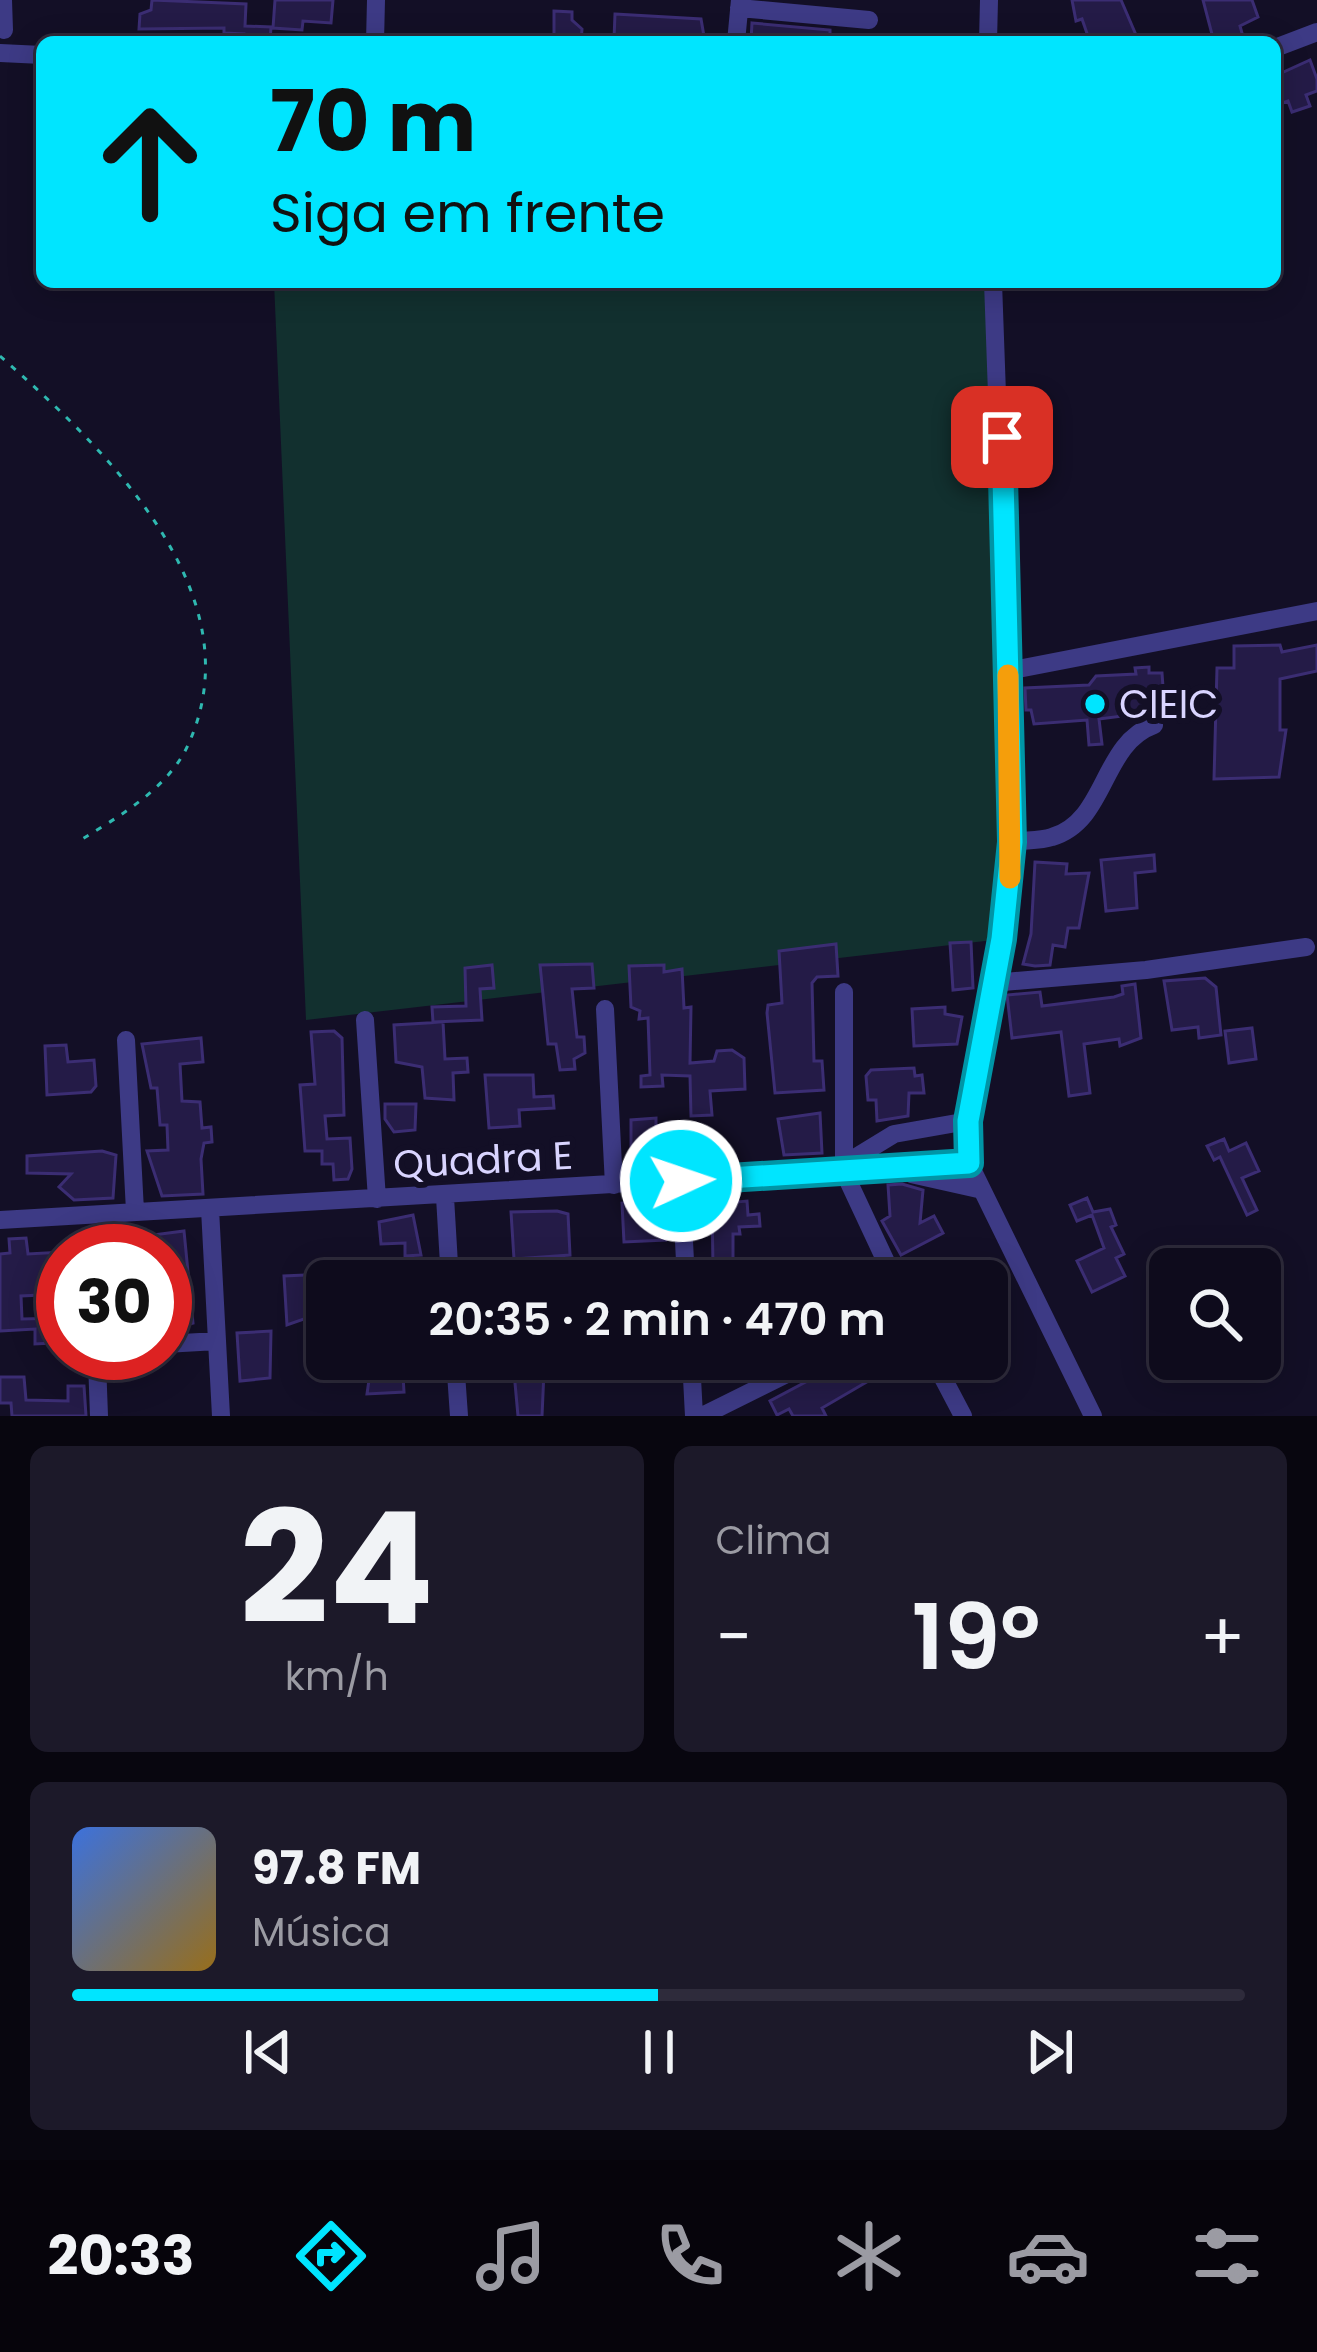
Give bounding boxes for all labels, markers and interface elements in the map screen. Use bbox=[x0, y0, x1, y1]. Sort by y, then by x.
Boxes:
text: 70 m bbox=[270, 63, 476, 180]
icon: ahead bbox=[72, 84, 228, 240]
text: Siga em frente bbox=[270, 175, 665, 251]
pin bbox=[951, 386, 1053, 488]
icon: arrive bbox=[969, 404, 1035, 470]
place label: CIEIC bbox=[1119, 677, 1218, 732]
marker: CIEIC bbox=[1082, 691, 1108, 717]
position arrow bbox=[618, 1118, 744, 1244]
street label: Quadra E bbox=[392, 1128, 574, 1192]
speed limit sign: 30 bbox=[36, 1224, 192, 1380]
map controls bbox=[1149, 1248, 1281, 1380]
button: search bbox=[1149, 1248, 1281, 1380]
text: 20:35 · 2 min · 470 m bbox=[428, 1288, 886, 1351]
text: 24 bbox=[239, 1459, 434, 1678]
text: Clima bbox=[716, 1513, 831, 1568]
text: 19° bbox=[911, 1574, 1040, 1701]
text: − bbox=[716, 1591, 752, 1683]
text: + bbox=[1200, 1591, 1245, 1683]
text: km/h bbox=[285, 1649, 389, 1704]
text: 97.8 FM bbox=[252, 1837, 421, 1900]
text: Música bbox=[252, 1905, 391, 1960]
icon: previous bbox=[235, 2019, 301, 2085]
icon: pause bbox=[626, 2019, 692, 2085]
icon: next bbox=[1017, 2019, 1083, 2085]
icon: directions bbox=[289, 2214, 373, 2298]
icon: music bbox=[469, 2214, 553, 2298]
icon: phone bbox=[648, 2214, 732, 2298]
icon: climate bbox=[827, 2214, 911, 2298]
icon: car bbox=[1006, 2214, 1090, 2298]
icon: filters bbox=[1185, 2214, 1269, 2298]
text: 20:33 bbox=[48, 2218, 194, 2294]

